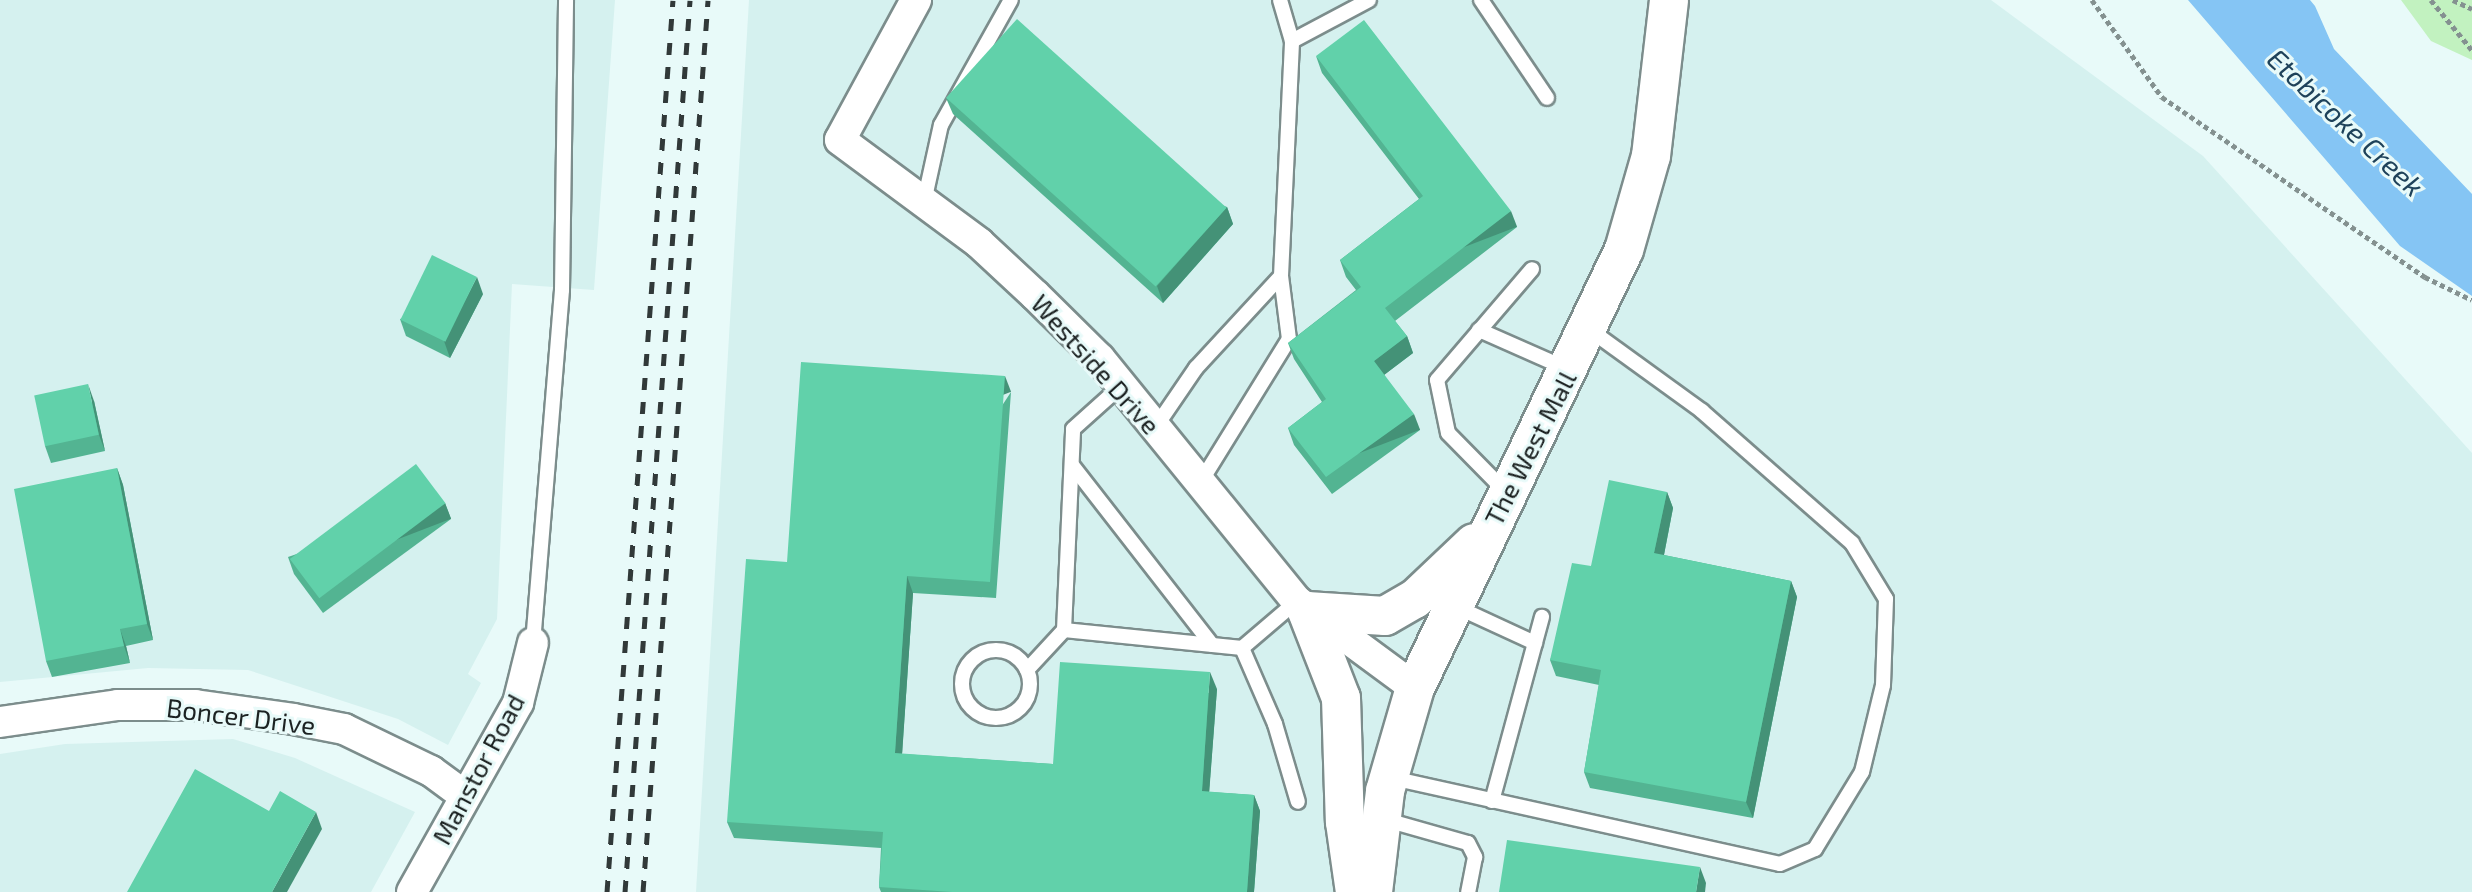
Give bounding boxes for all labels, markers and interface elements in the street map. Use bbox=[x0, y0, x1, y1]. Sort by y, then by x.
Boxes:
water label: Etobicoke Creek bbox=[2261, 41, 2431, 203]
street label: Westside Drive bbox=[1025, 288, 1167, 440]
street label: The West Mall bbox=[1478, 365, 1582, 531]
street label: Manstor Road bbox=[425, 688, 531, 850]
street label: Boncer Drive bbox=[164, 691, 318, 741]

